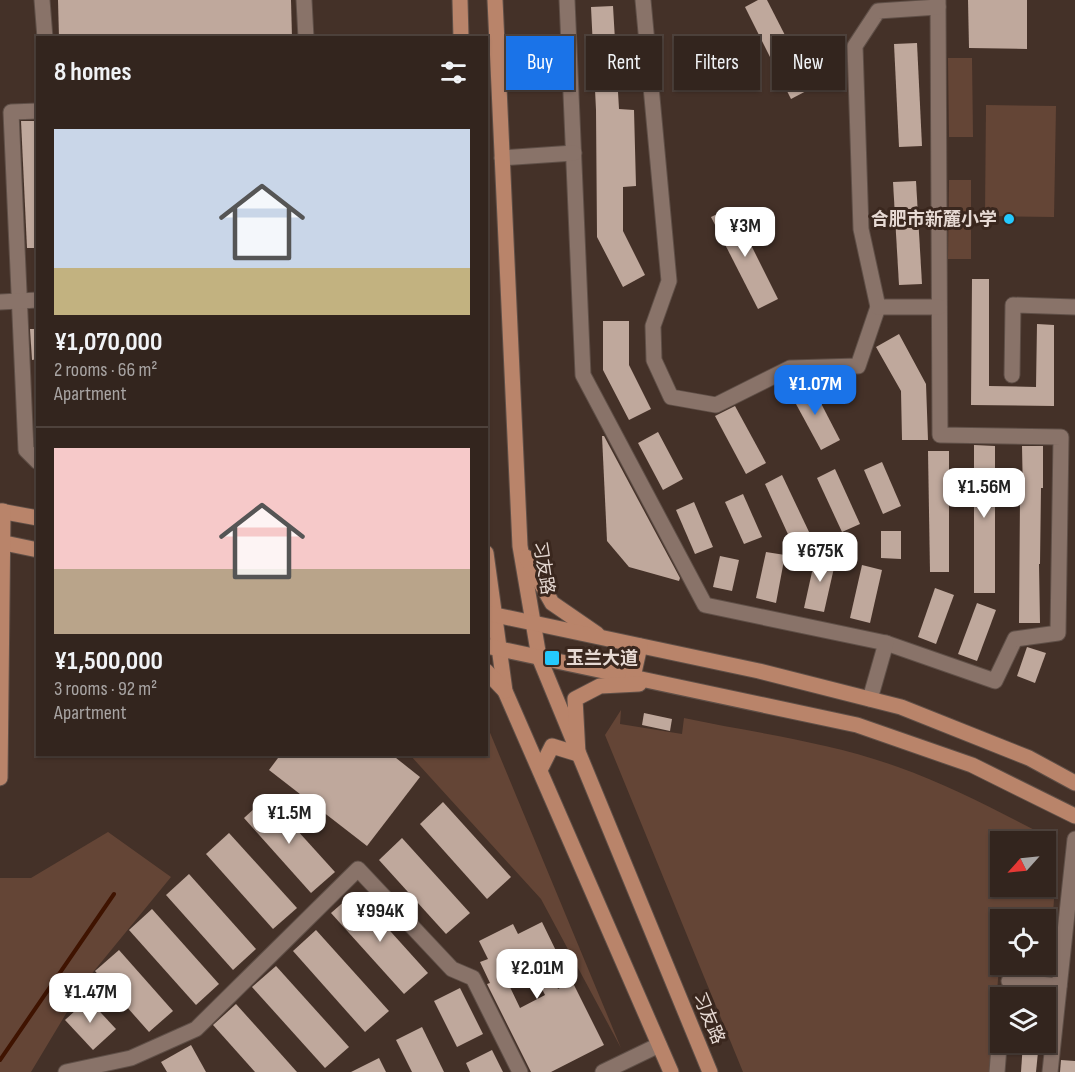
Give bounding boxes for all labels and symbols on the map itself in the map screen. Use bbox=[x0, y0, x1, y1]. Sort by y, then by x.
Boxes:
pin: ¥3M bbox=[716, 207, 774, 258]
place label: 合肥市新麓小学 bbox=[871, 209, 997, 230]
marker: 合肥市新麓小学 bbox=[1002, 212, 1016, 226]
pin: ¥1.07M bbox=[766, 365, 864, 416]
pin: ¥1.56M bbox=[935, 468, 1033, 519]
pin: ¥675K bbox=[778, 532, 862, 583]
street label: 习友路 bbox=[529, 540, 558, 596]
place label: 玉兰大道 bbox=[566, 648, 638, 669]
marker: 玉兰大道 bbox=[543, 649, 561, 667]
pin: ¥1.5M bbox=[247, 794, 331, 845]
north arrow bbox=[990, 831, 1056, 897]
pin: ¥994K bbox=[338, 892, 422, 943]
pin: ¥2.01M bbox=[488, 949, 586, 1000]
pin: ¥1.47M bbox=[41, 973, 139, 1024]
street label: 习友路 bbox=[688, 989, 729, 1047]

